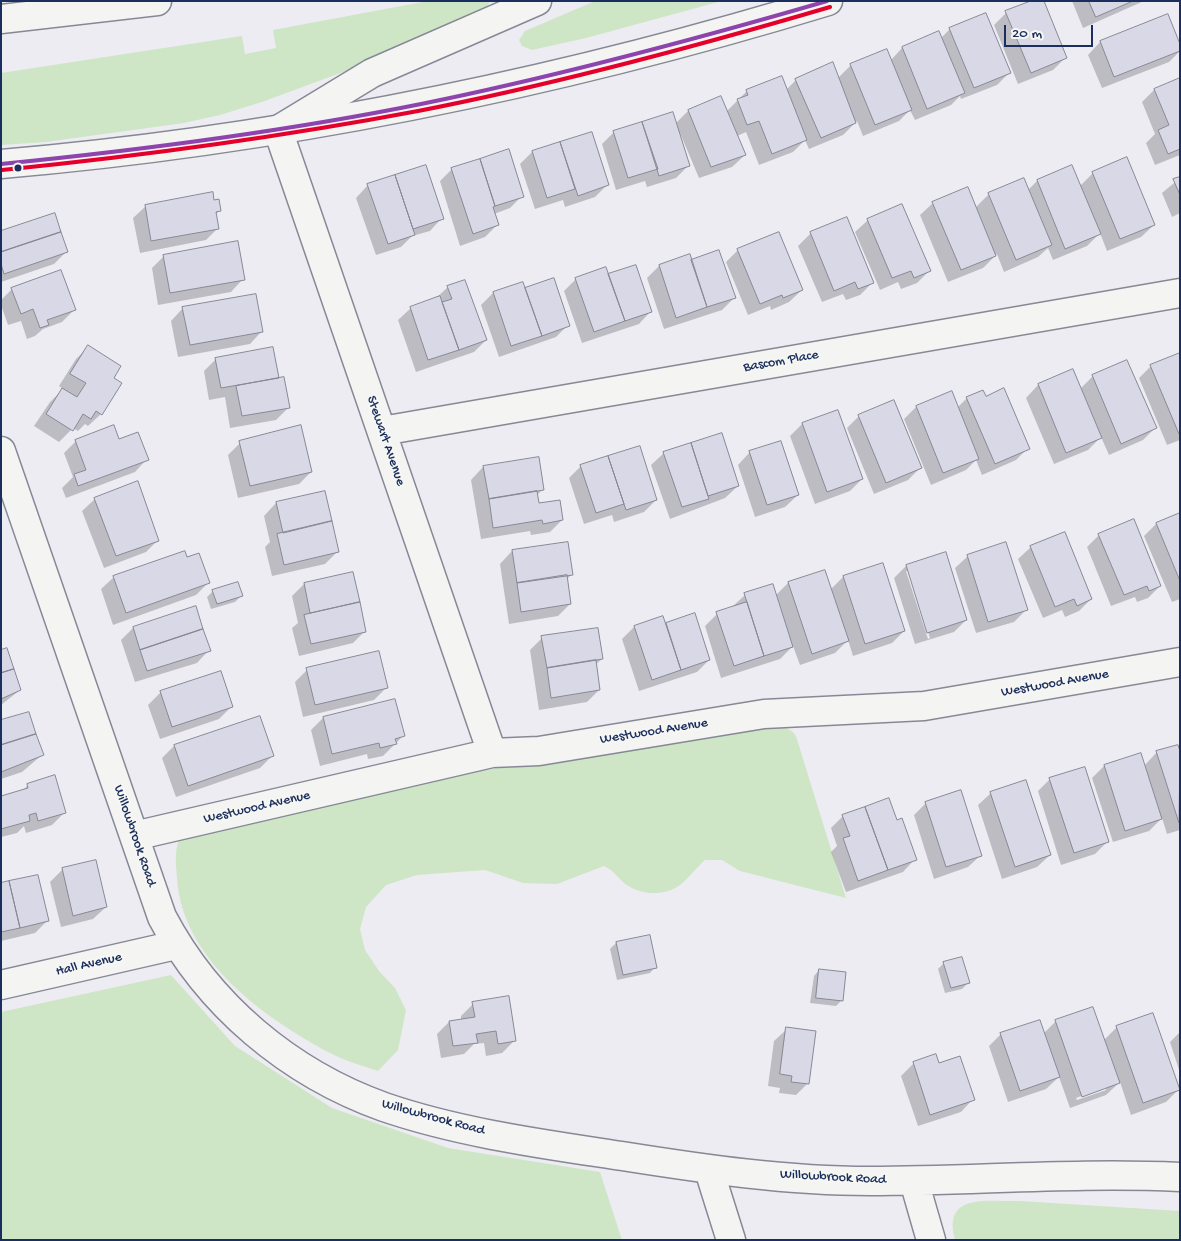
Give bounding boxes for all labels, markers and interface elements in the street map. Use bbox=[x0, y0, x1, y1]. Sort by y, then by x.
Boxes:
scale bar bbox=[1006, 15, 1095, 47]
text: 20 m bbox=[1012, 25, 1042, 43]
unlabelled marker bbox=[13, 163, 23, 173]
street label: Bascom Place bbox=[742, 347, 820, 377]
street label: Stewart Avenue bbox=[362, 394, 408, 488]
street label: Westwood Avenue bbox=[1000, 666, 1110, 702]
street label: Westwood Avenue bbox=[599, 715, 709, 749]
street label: Willowbrook Road bbox=[109, 783, 159, 889]
street label: Westwood Avenue bbox=[202, 788, 312, 828]
street label: Hall Avenue bbox=[54, 949, 124, 981]
street label: Willowbrook Road bbox=[380, 1096, 486, 1140]
street label: Willowbrook Road bbox=[780, 1167, 886, 1189]

